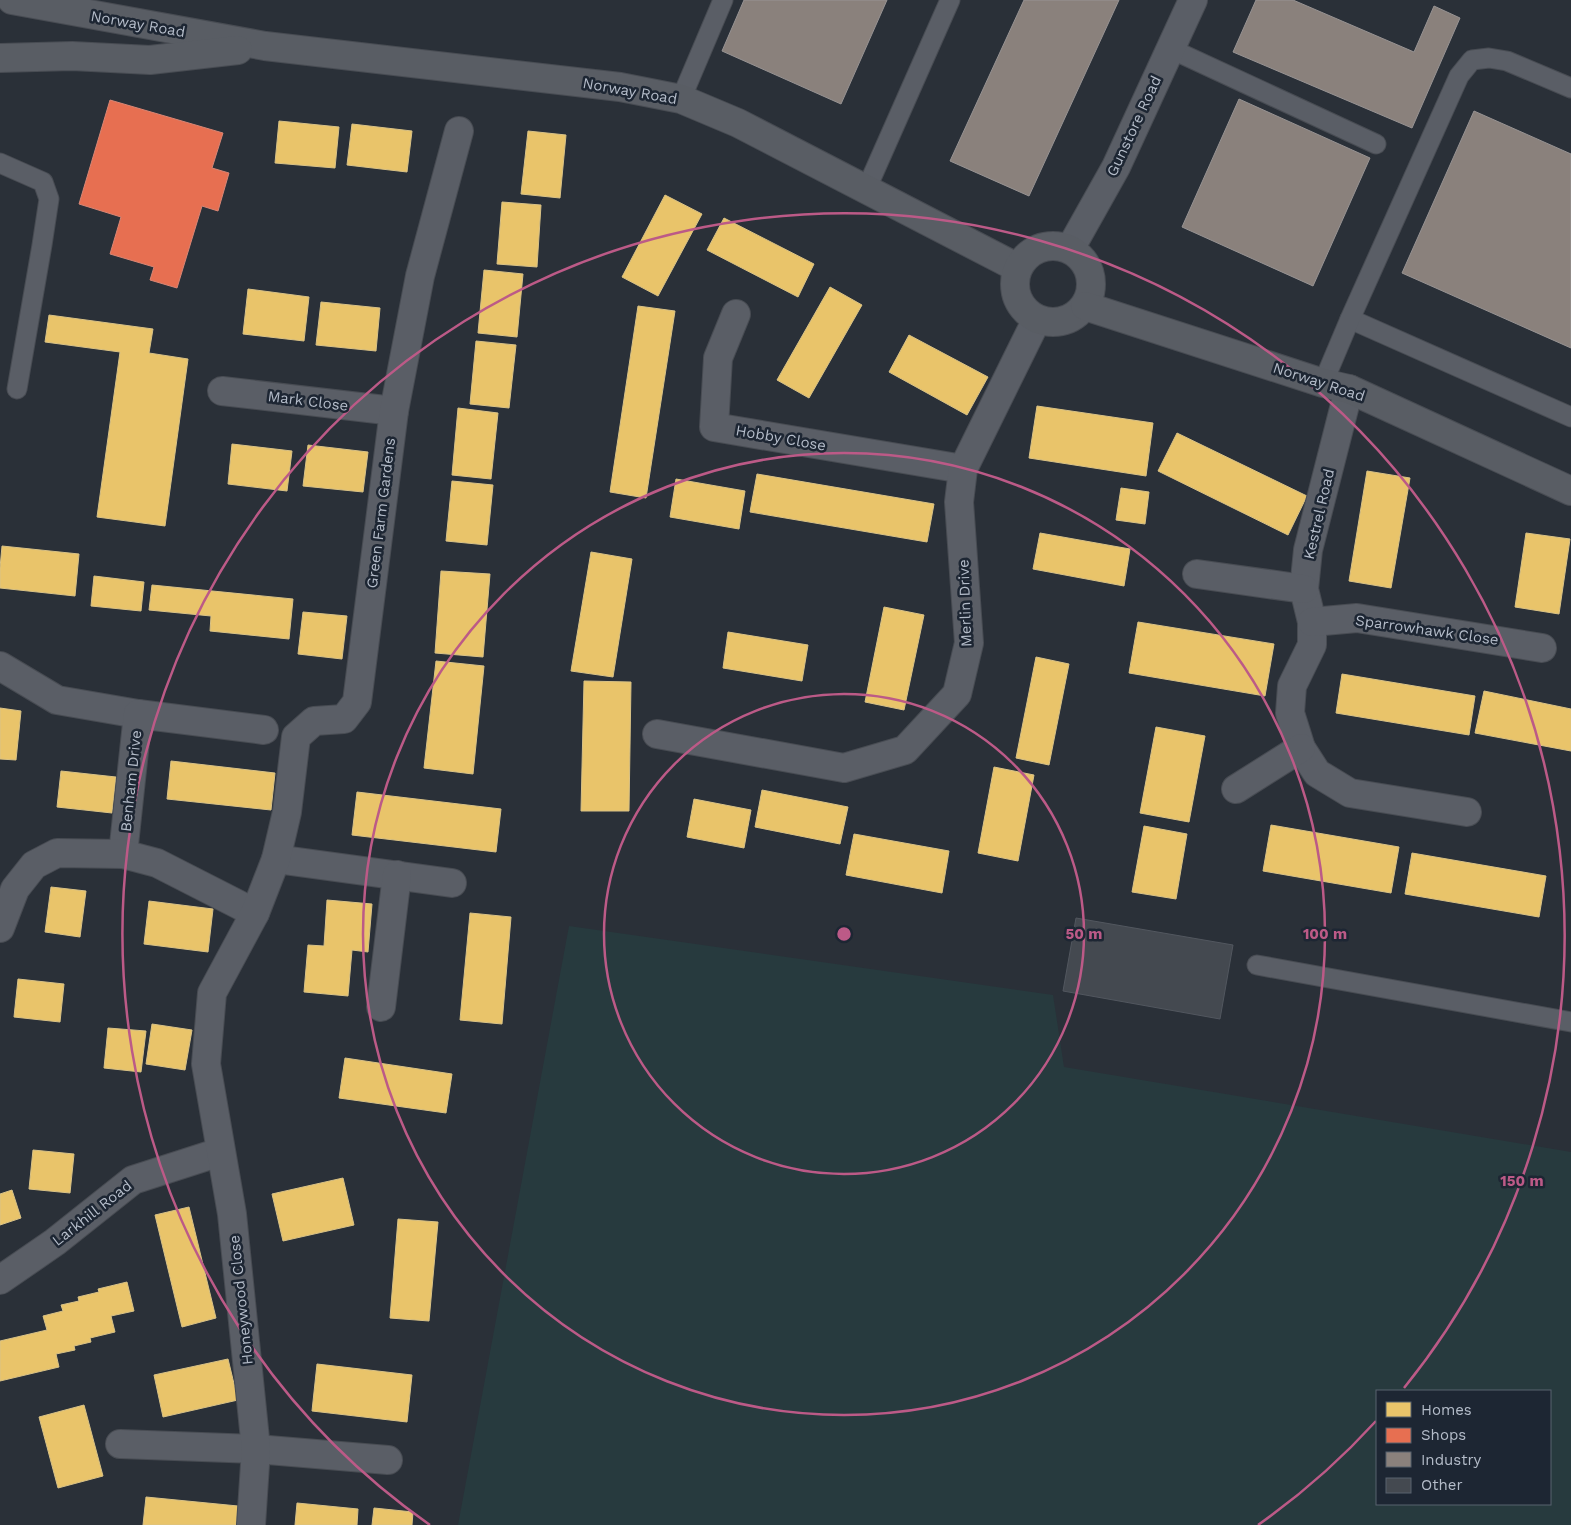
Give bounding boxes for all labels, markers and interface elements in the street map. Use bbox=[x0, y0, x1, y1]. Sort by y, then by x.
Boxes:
street label: Norway Road bbox=[89, 7, 187, 41]
street label: Gunstore Road bbox=[1103, 73, 1165, 179]
street label: Norway Road bbox=[581, 74, 679, 108]
street label: Norway Road bbox=[1271, 359, 1367, 405]
street label: Mark Close bbox=[267, 387, 349, 415]
street label: Hobby Close bbox=[734, 421, 828, 455]
street label: Green Farm Gardens bbox=[363, 437, 399, 589]
street label: Kestrel Road bbox=[1300, 467, 1338, 561]
street label: Merlin Drive bbox=[954, 559, 976, 647]
street label: Sparrowhawk Close bbox=[1354, 611, 1500, 649]
street label: Benham Drive bbox=[117, 729, 145, 833]
centre of rings bbox=[835, 925, 853, 943]
text: 50 m bbox=[1066, 925, 1102, 943]
text: 100 m bbox=[1303, 925, 1347, 943]
text: 150 m bbox=[1500, 1172, 1544, 1190]
street label: Larkhill Road bbox=[49, 1176, 135, 1250]
street label: Honeywood Close bbox=[225, 1234, 257, 1366]
legend bbox=[1376, 1390, 1551, 1505]
text: Homes bbox=[1421, 1401, 1472, 1419]
text: Shops bbox=[1421, 1426, 1466, 1444]
text: Industry bbox=[1421, 1451, 1482, 1469]
text: Other bbox=[1421, 1476, 1463, 1494]

